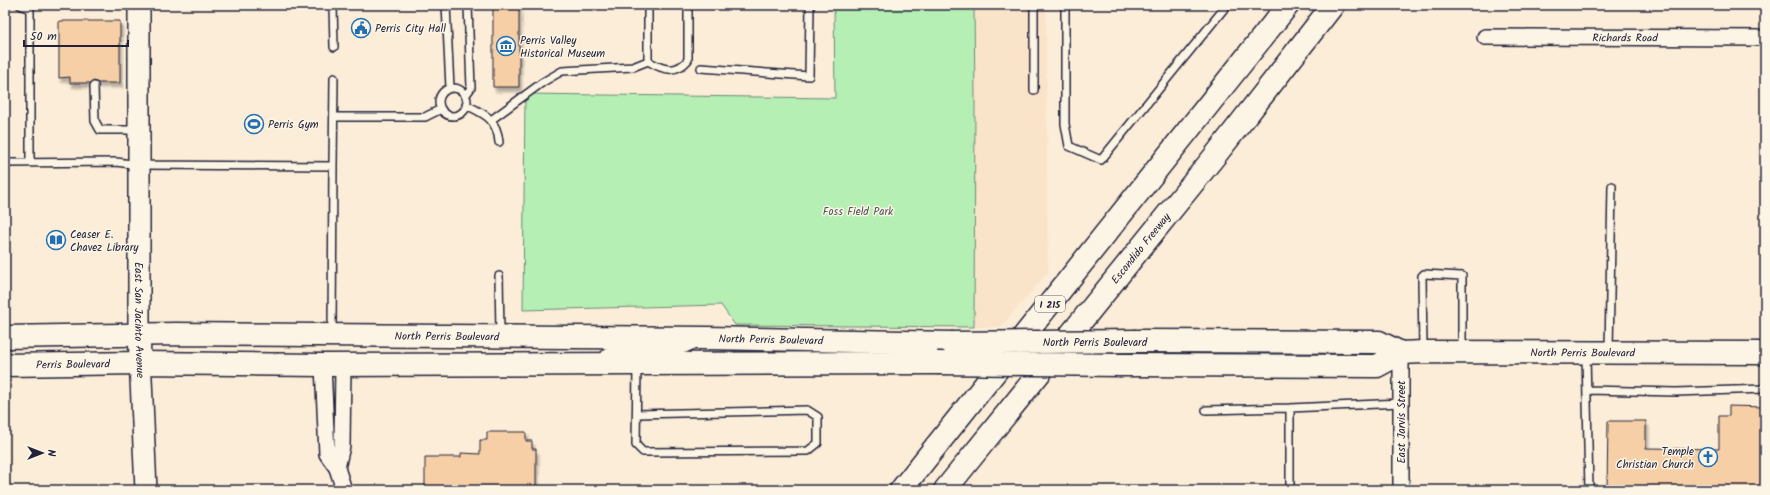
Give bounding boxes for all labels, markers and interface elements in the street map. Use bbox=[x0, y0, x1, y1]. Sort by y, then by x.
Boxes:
public building icon: Perris City Hall bbox=[350, 17, 372, 39]
place label: Perris City Hall bbox=[375, 20, 446, 38]
scale bar bbox=[24, 22, 128, 48]
text: 50 m bbox=[30, 27, 57, 46]
street label: Richards Road bbox=[1592, 29, 1658, 48]
place label: Perris Valley Historical Museum bbox=[520, 32, 605, 63]
museum icon: Perris Valley Historical Museum bbox=[495, 35, 517, 57]
sports icon: Perris Gym bbox=[243, 113, 265, 135]
place label: Perris Gym bbox=[268, 116, 319, 134]
park label: Foss Field Park bbox=[823, 203, 894, 221]
street label: Escondido Freeway bbox=[1107, 209, 1176, 288]
place label: Ceaser E. Chavez Library bbox=[70, 226, 139, 257]
library icon: Ceaser E. Chavez Library bbox=[45, 229, 67, 251]
street label: East San Jacinto Avenue bbox=[129, 262, 149, 379]
road number: I 215 bbox=[1035, 296, 1065, 312]
street label: North Perris Boulevard bbox=[395, 328, 500, 346]
street label: North Perris Boulevard bbox=[718, 330, 824, 350]
street label: North Perris Boulevard bbox=[1043, 334, 1148, 352]
street label: North Perris Boulevard bbox=[1530, 344, 1636, 363]
street label: Perris Boulevard bbox=[36, 355, 111, 375]
street label: East Jarvis Street bbox=[1393, 380, 1411, 464]
north arrow bbox=[22, 433, 62, 473]
place label: Temple Christian Church bbox=[1616, 443, 1694, 474]
church icon: Temple Christian Church bbox=[1697, 446, 1719, 468]
text: N bbox=[42, 450, 60, 457]

